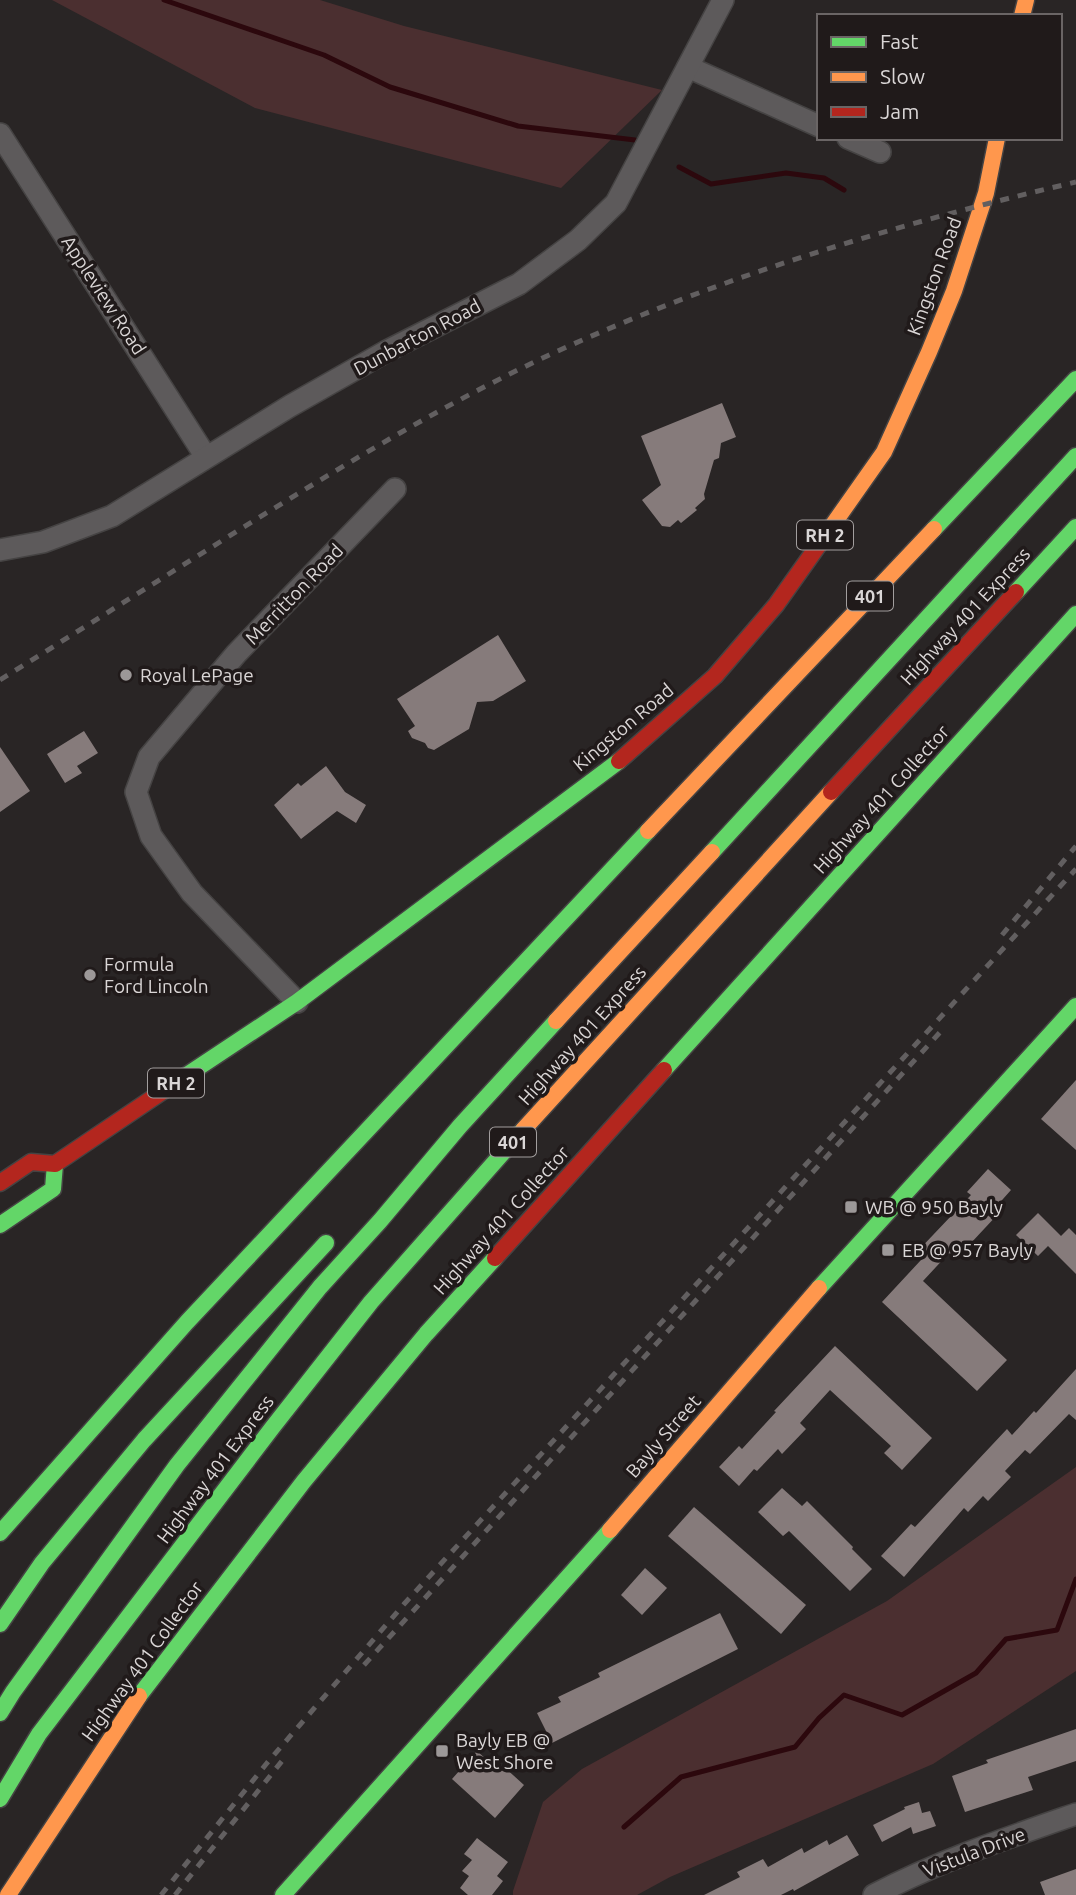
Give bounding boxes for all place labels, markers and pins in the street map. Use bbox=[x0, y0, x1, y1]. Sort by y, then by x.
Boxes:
place label: Royal LePage bbox=[140, 664, 254, 686]
marker: Royal LePage bbox=[118, 667, 134, 683]
place label: Formula Ford Lincoln bbox=[104, 953, 209, 997]
marker: Formula Ford Lincoln bbox=[82, 967, 98, 983]
place label: WB @ 950 Bayly bbox=[865, 1196, 1003, 1218]
marker: WB @ 950 Bayly bbox=[843, 1199, 859, 1215]
place label: EB @ 957 Bayly bbox=[902, 1239, 1033, 1261]
marker: EB @ 957 Bayly bbox=[880, 1242, 896, 1258]
place label: Bayly EB @ West Shore bbox=[456, 1729, 553, 1773]
marker: Bayly EB @ West Shore bbox=[434, 1743, 450, 1759]

